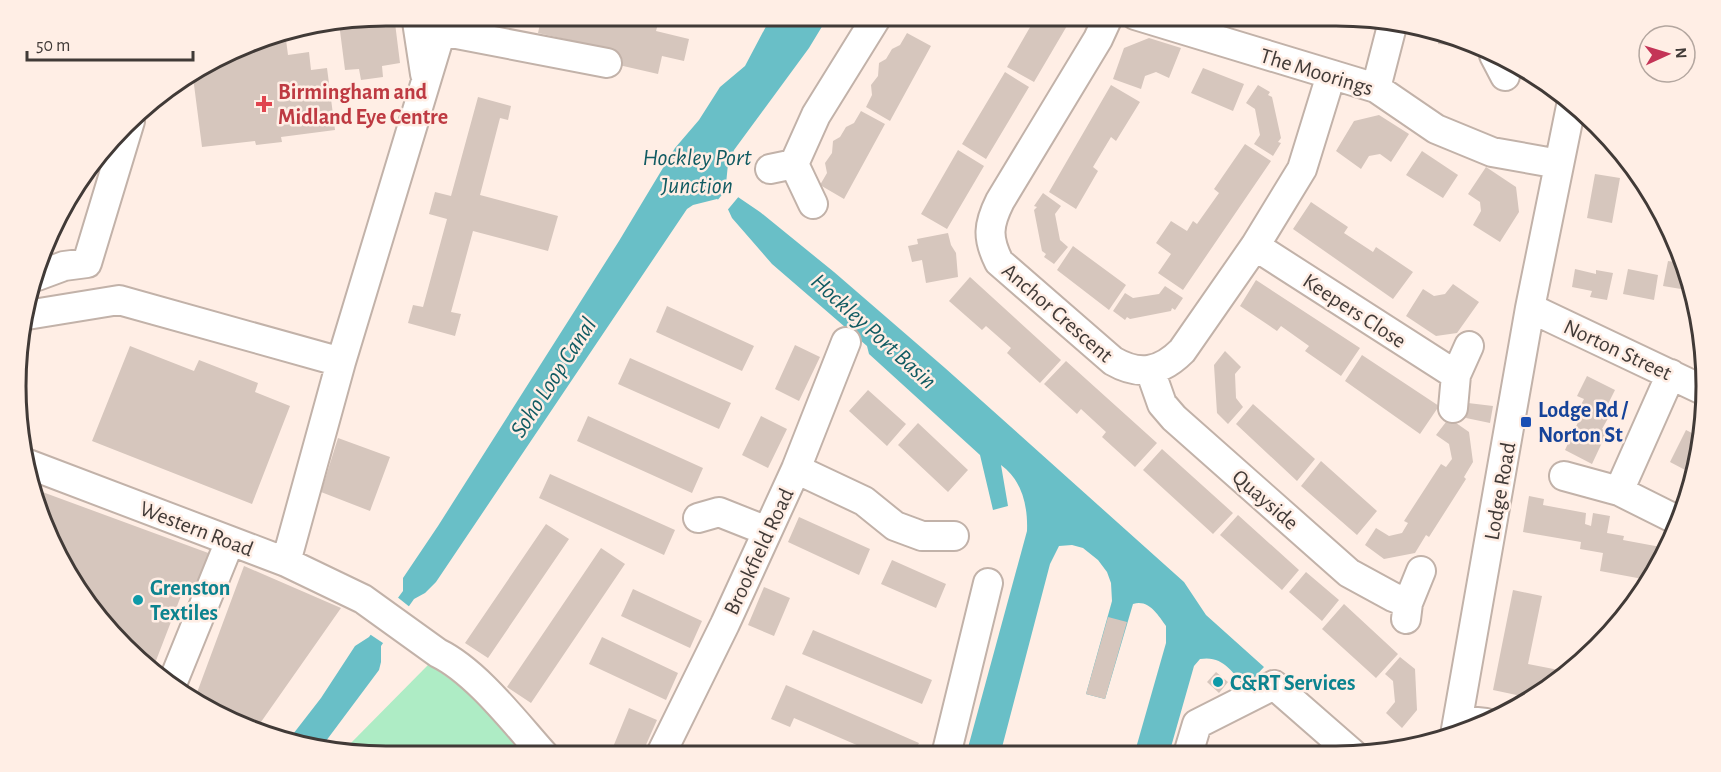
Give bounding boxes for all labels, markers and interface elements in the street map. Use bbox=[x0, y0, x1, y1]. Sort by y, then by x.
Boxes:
scale bar bbox=[27, 24, 194, 62]
north arrow bbox=[1637, 24, 1697, 84]
text: 50 m bbox=[36, 37, 70, 55]
street label: The Moorings bbox=[1258, 44, 1376, 100]
text: N bbox=[1673, 47, 1689, 59]
place label: Birmingham and Midland Eye Centre bbox=[278, 81, 448, 129]
marker: Birmingham and Midland Eye Centre bbox=[255, 95, 273, 113]
water label: Hockley Port Junction bbox=[642, 146, 752, 198]
street label: Anchor Crescent bbox=[998, 259, 1117, 366]
water label: Hockley Port Basin bbox=[806, 269, 941, 394]
street label: Keepers Close bbox=[1299, 269, 1410, 352]
water label: Soho Loop Canal bbox=[506, 313, 601, 442]
street label: Norton Street bbox=[1560, 315, 1675, 384]
place label: Lodge Rd / Norton St bbox=[1538, 399, 1629, 446]
marker: Lodge Rd / Norton St bbox=[1519, 415, 1533, 429]
street label: Lodge Road bbox=[1481, 440, 1519, 542]
street label: Quayside bbox=[1228, 465, 1303, 534]
street label: Brookfield Road bbox=[720, 485, 798, 618]
street label: Western Road bbox=[137, 497, 256, 561]
place label: Grenston Textiles bbox=[150, 577, 231, 624]
marker: Grenston Textiles bbox=[131, 593, 145, 607]
place label: C&RT Services bbox=[1230, 672, 1355, 694]
marker: C&RT Services bbox=[1211, 675, 1225, 689]

